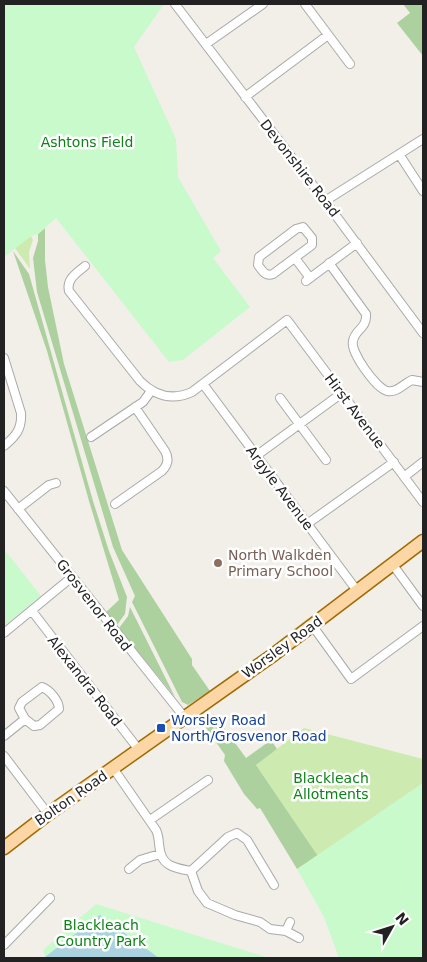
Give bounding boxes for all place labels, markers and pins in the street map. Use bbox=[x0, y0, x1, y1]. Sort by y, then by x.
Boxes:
place label: North Walkden Primary School bbox=[228, 547, 333, 579]
marker: North Walkden Primary School bbox=[212, 557, 224, 569]
place label: Worsley Road North/Grosvenor Road bbox=[171, 712, 327, 744]
marker: Worsley Road North/Grosvenor Road bbox=[155, 722, 167, 734]

